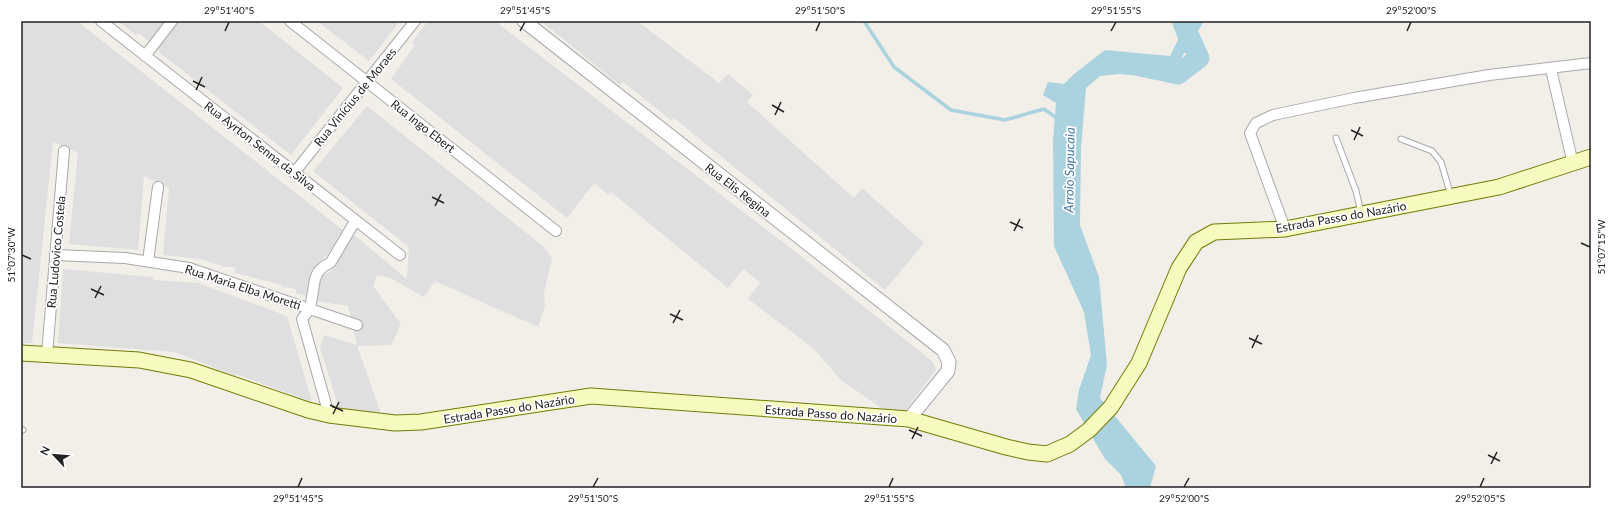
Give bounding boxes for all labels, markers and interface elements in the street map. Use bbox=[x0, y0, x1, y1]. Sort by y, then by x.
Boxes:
text: 29°51'40"S bbox=[204, 4, 254, 16]
text: 29°51'45"S bbox=[500, 4, 550, 16]
text: 29°51'50"S bbox=[795, 4, 845, 16]
text: 29°51'55"S bbox=[1091, 4, 1141, 16]
text: 29°52'00"S bbox=[1386, 4, 1436, 16]
street label: Rua Vinícius de Moraes bbox=[311, 45, 399, 149]
street label: Rua Ingo Ebert bbox=[388, 96, 459, 156]
street label: Rua Ayrton Senna da Silva bbox=[201, 98, 319, 194]
water label: Arroio Sapucaia bbox=[1060, 127, 1078, 214]
street label: Rua Elis Regina bbox=[702, 160, 774, 220]
street label: Rua Ludovico Costela bbox=[44, 195, 68, 309]
street label: Estrada Passo do Nazário bbox=[1274, 198, 1408, 236]
text: 51°07'15"W bbox=[1595, 219, 1607, 275]
text: 51°07'30"W bbox=[5, 227, 17, 283]
street label: Rua Maria Elba Moretti bbox=[183, 261, 303, 313]
street label: Estrada Passo do Nazário bbox=[442, 391, 576, 427]
street label: Estrada Passo do Nazário bbox=[764, 402, 898, 426]
north arrow bbox=[34, 435, 74, 475]
text: N bbox=[37, 444, 52, 457]
text: 29°51'45"S bbox=[273, 492, 323, 504]
text: 29°51'50"S bbox=[568, 492, 618, 504]
text: 29°51'55"S bbox=[864, 492, 914, 504]
text: 29°52'00"S bbox=[1159, 492, 1209, 504]
text: 29°52'05"S bbox=[1455, 492, 1505, 504]

